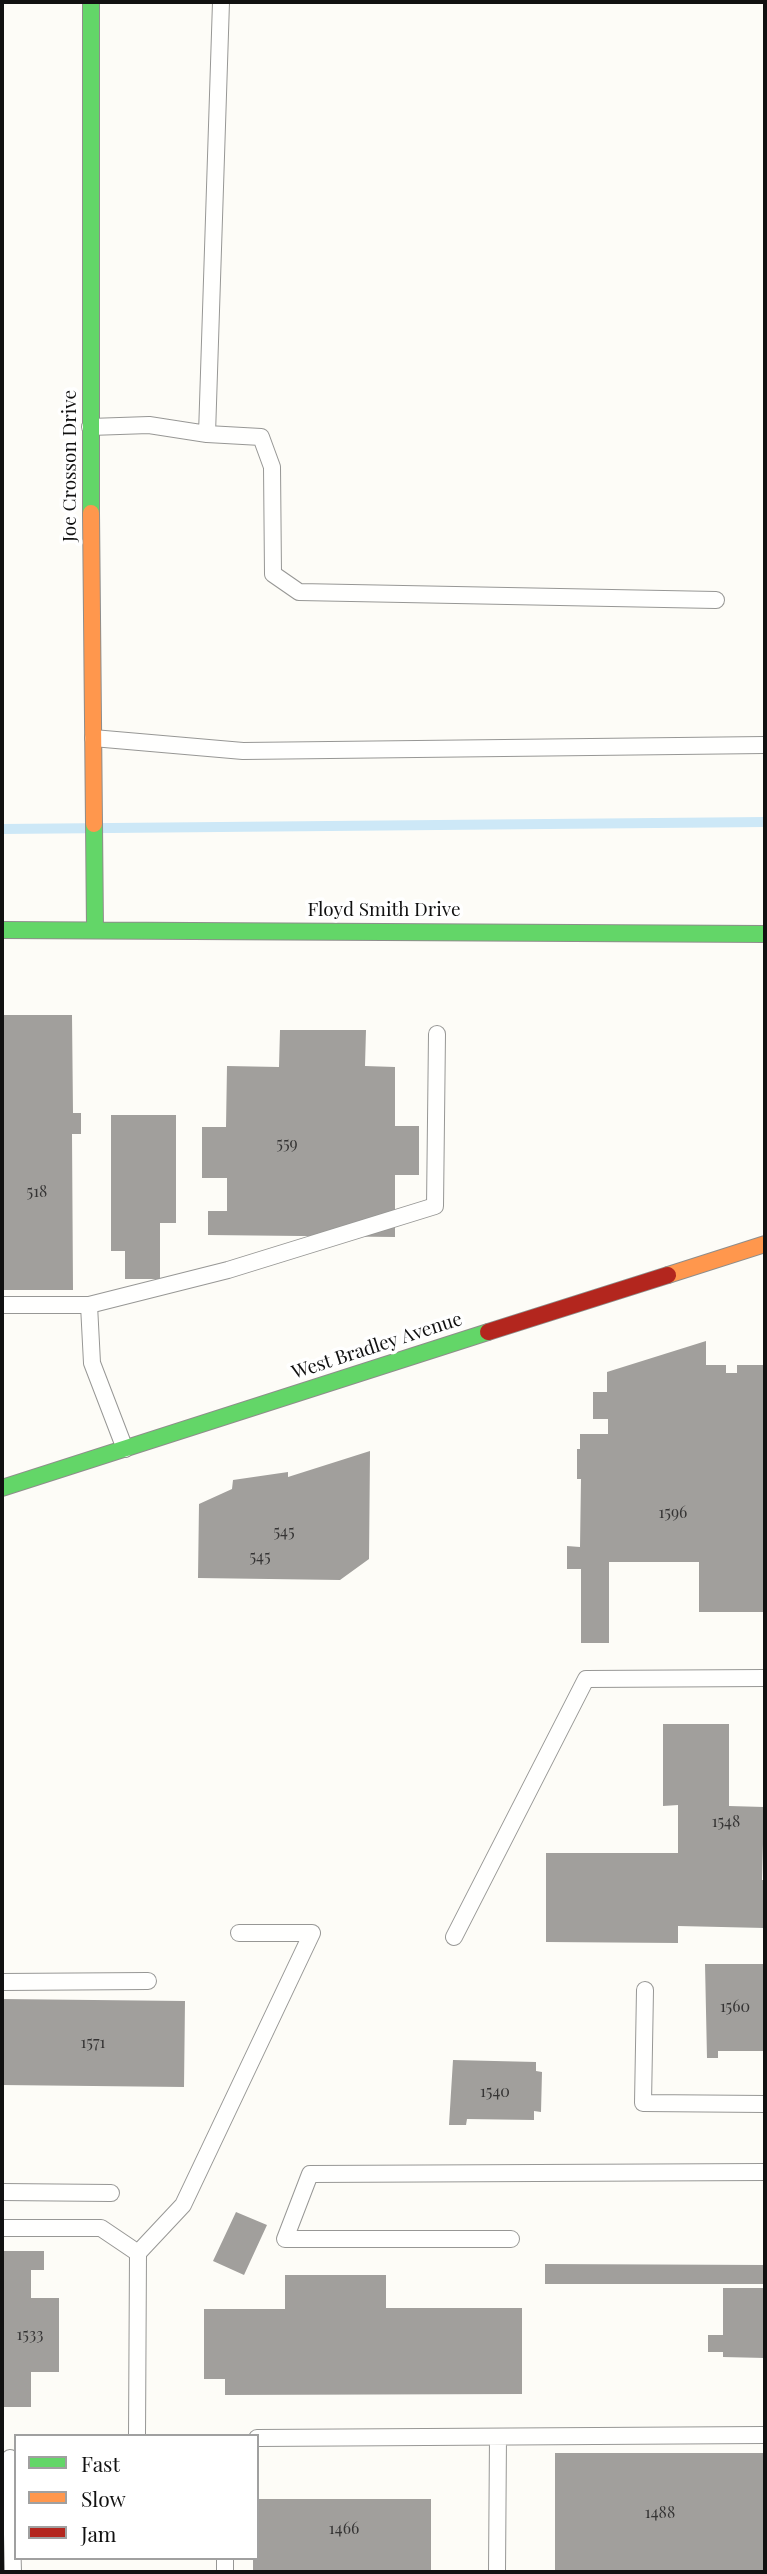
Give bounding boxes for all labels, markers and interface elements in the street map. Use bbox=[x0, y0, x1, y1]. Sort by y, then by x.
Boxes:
street label: Joe Crosson Drive bbox=[59, 390, 81, 542]
street label: Floyd Smith Drive bbox=[307, 899, 461, 921]
house number: 559 bbox=[276, 1134, 298, 1154]
house number: 518 bbox=[27, 1182, 47, 1202]
street label: West Bradley Avenue bbox=[289, 1308, 465, 1384]
house number: 1596 bbox=[659, 1503, 687, 1523]
house number: 545 bbox=[273, 1522, 295, 1542]
house number: 545 bbox=[249, 1547, 271, 1567]
house number: 1548 bbox=[712, 1812, 740, 1832]
house number: 1560 bbox=[720, 1997, 750, 2017]
house number: 1571 bbox=[81, 2033, 105, 2053]
house number: 1540 bbox=[480, 2082, 510, 2102]
house number: 1533 bbox=[17, 2325, 43, 2345]
legend bbox=[14, 2434, 259, 2560]
text: Fast bbox=[81, 2449, 120, 2477]
text: Slow bbox=[81, 2484, 126, 2512]
house number: 1488 bbox=[645, 2503, 675, 2523]
text: Jam bbox=[81, 2519, 117, 2547]
house number: 1466 bbox=[329, 2519, 359, 2539]

